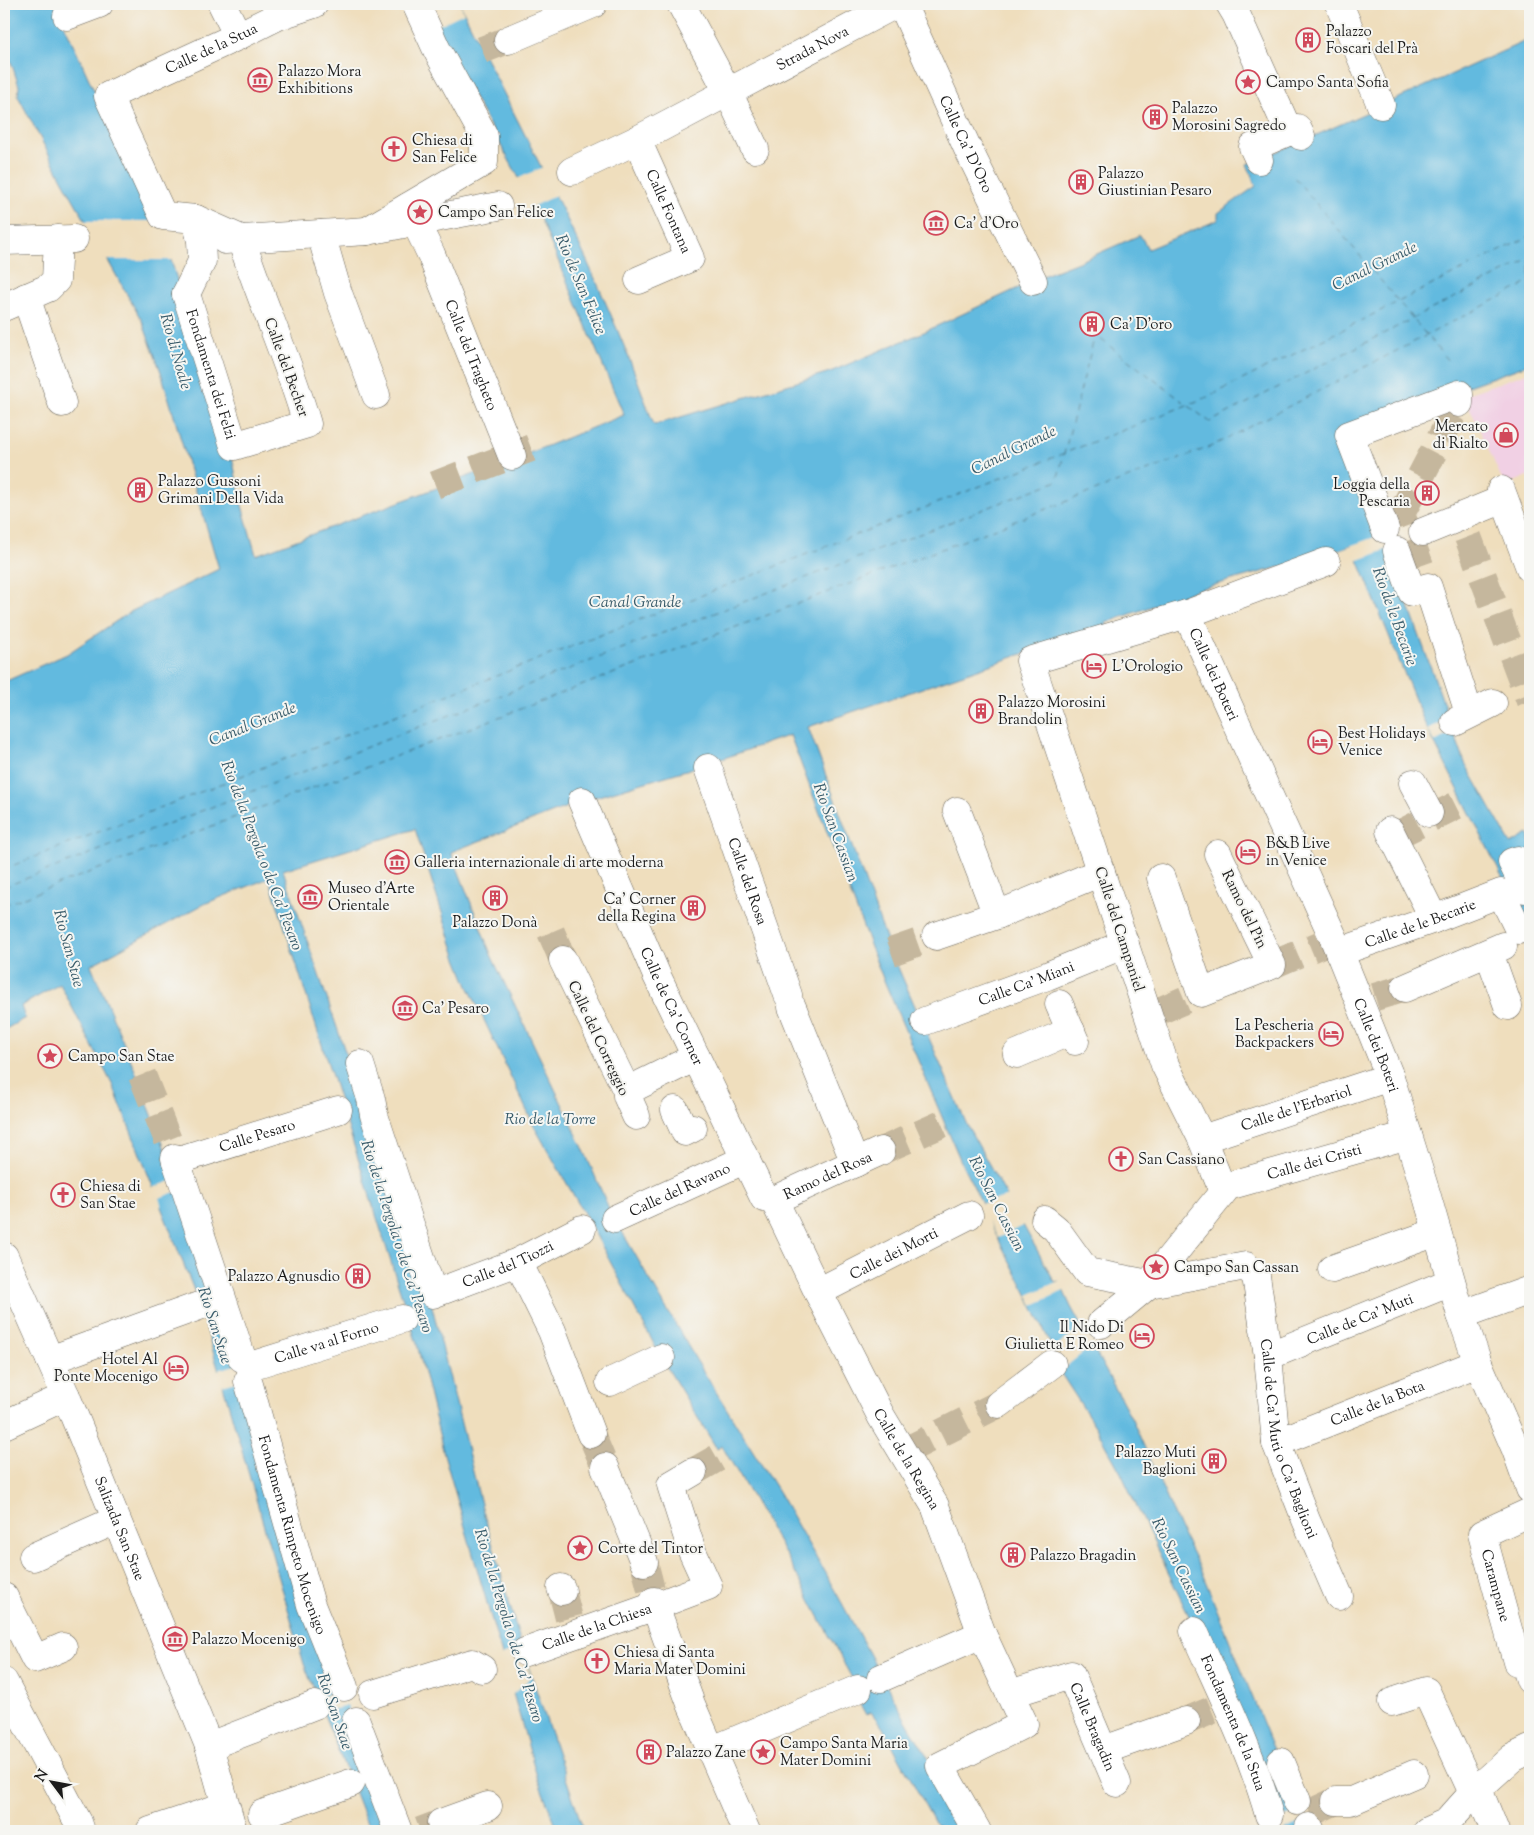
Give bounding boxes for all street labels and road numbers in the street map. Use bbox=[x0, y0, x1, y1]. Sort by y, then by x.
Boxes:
street label: Calle de la Stua bbox=[162, 19, 262, 80]
street label: Strada Nova bbox=[773, 21, 853, 77]
street label: Calle Ca' D'Oro bbox=[933, 92, 997, 197]
street label: Calle Fontana bbox=[640, 166, 696, 257]
street label: Calle del Tragheto bbox=[438, 297, 502, 414]
street label: Fondamenta dei Felzi bbox=[179, 307, 240, 442]
street label: Calle del Becher bbox=[258, 315, 313, 420]
street label: Calle dei Boteri bbox=[1183, 625, 1243, 724]
street label: Calle del Rosa bbox=[721, 835, 772, 928]
street label: Calle del Campaniel bbox=[1088, 864, 1149, 995]
street label: Ramo del Pin bbox=[1216, 867, 1272, 953]
street label: Calle de le Becarie bbox=[1362, 895, 1479, 954]
street label: Calle de Ca' Corner bbox=[634, 944, 708, 1070]
street label: Calle Ca' Miani bbox=[976, 957, 1078, 1012]
street label: Calle del Correggio bbox=[562, 978, 634, 1100]
street label: Calle dei Boteri bbox=[1347, 995, 1403, 1095]
street label: Calle de l'Erbariol bbox=[1238, 1081, 1355, 1137]
street label: Calle Pesaro bbox=[217, 1115, 298, 1159]
street label: Calle dei Cristi bbox=[1265, 1140, 1364, 1186]
street label: Ramo del Rosa bbox=[781, 1147, 876, 1206]
street label: Calle del Ravano bbox=[626, 1159, 734, 1223]
street label: Calle dei Morti bbox=[846, 1223, 942, 1286]
street label: Calle del Tiozzi bbox=[459, 1236, 558, 1294]
street label: Calle de Ca' Muti bbox=[1304, 1289, 1417, 1351]
street label: Calle va al Forno bbox=[272, 1318, 382, 1370]
street label: Calle de Ca' Muti o Ca' Baglioni bbox=[1254, 1337, 1322, 1543]
street label: Calle de la Bota bbox=[1328, 1376, 1428, 1432]
street label: Calle de la Regina bbox=[867, 1405, 944, 1514]
street label: Fondamenta Rimpeto Mocenigo bbox=[252, 1433, 331, 1638]
street label: Salizada San Stae bbox=[88, 1473, 149, 1584]
street label: Carampane bbox=[1475, 1547, 1515, 1624]
street label: Calle de la Chiesa bbox=[539, 1599, 655, 1657]
street label: Fondamenta de la Stua bbox=[1194, 1652, 1270, 1794]
street label: Calle Bragadin bbox=[1063, 1680, 1120, 1775]

